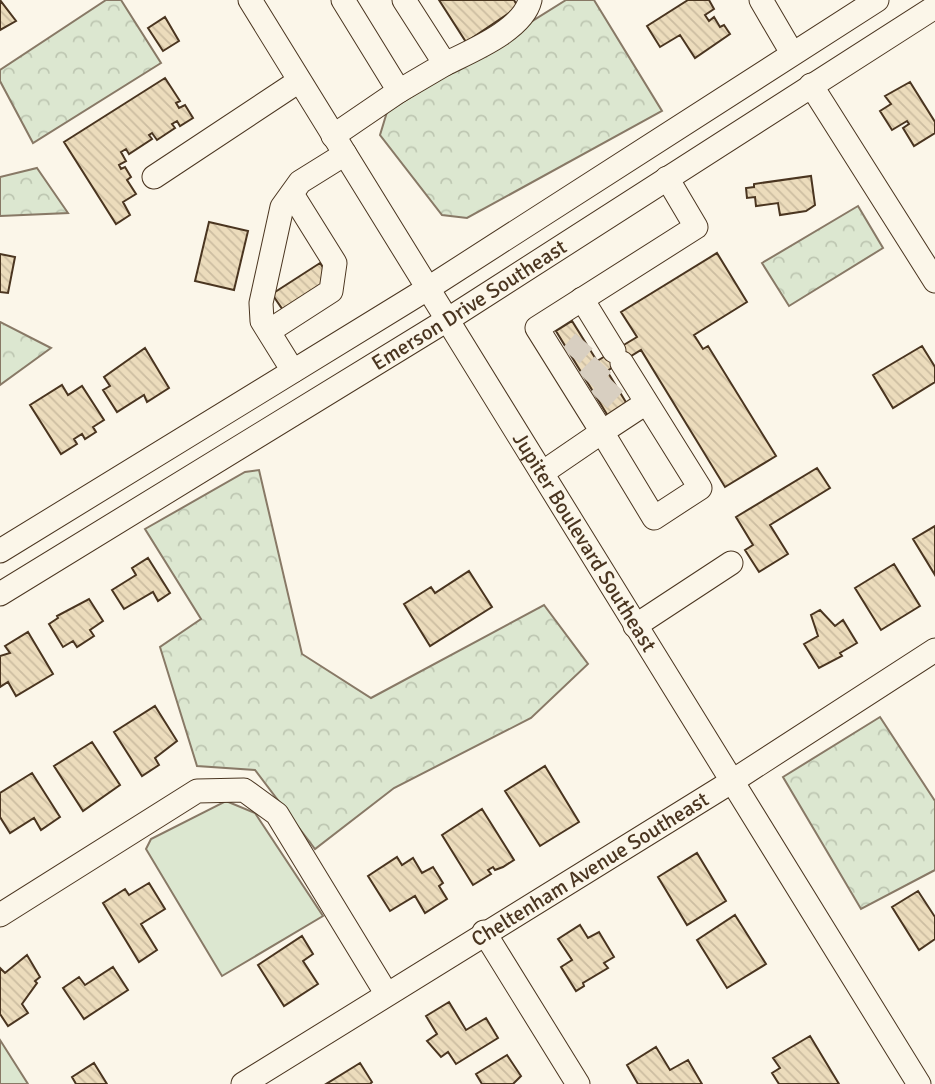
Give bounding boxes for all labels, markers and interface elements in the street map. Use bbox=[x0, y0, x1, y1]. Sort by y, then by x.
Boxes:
street label: Emerson Drive Southeast bbox=[367, 234, 571, 376]
street label: Jupiter Boulevard Southeast bbox=[507, 428, 662, 657]
street label: Cheltenham Avenue Southeast bbox=[467, 786, 713, 952]

